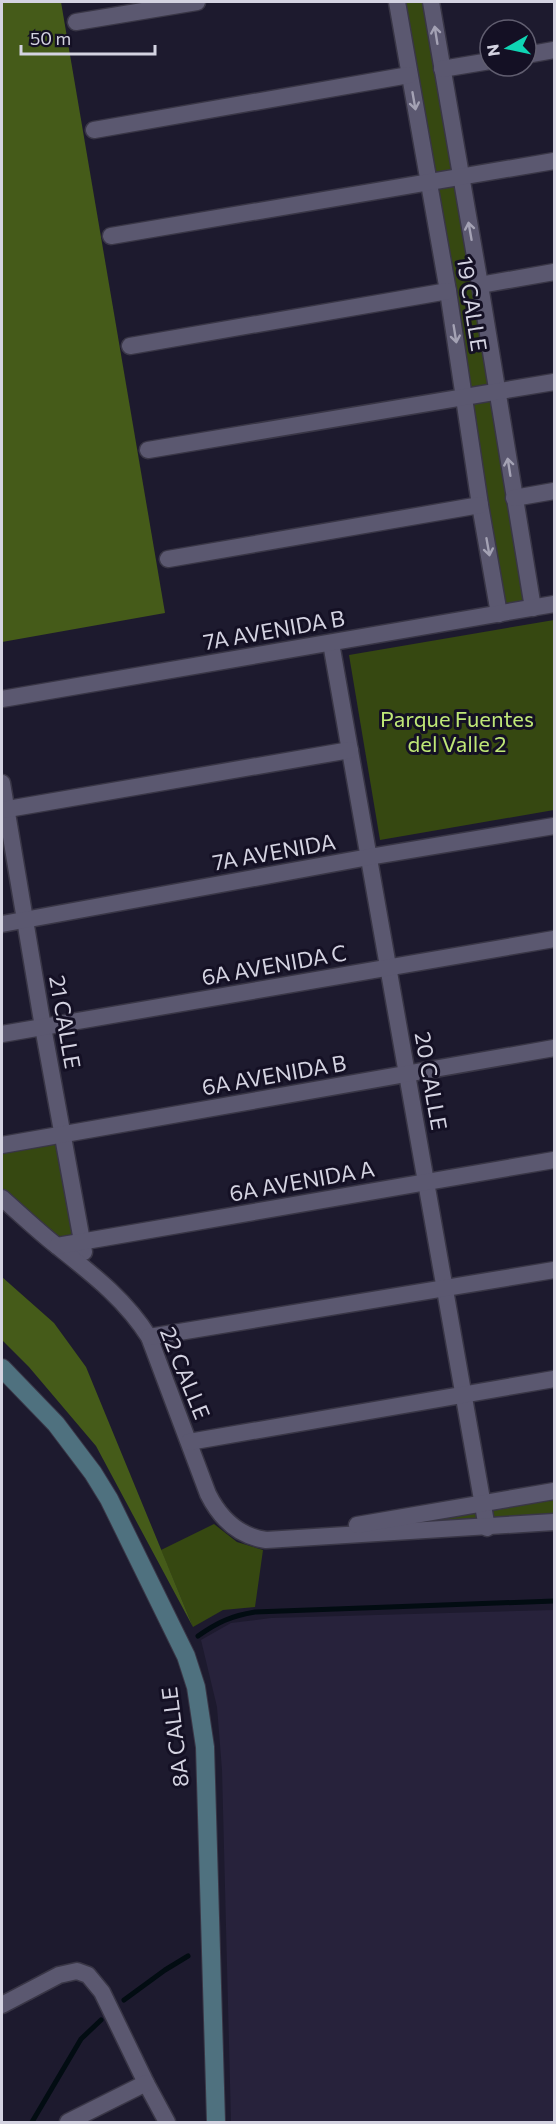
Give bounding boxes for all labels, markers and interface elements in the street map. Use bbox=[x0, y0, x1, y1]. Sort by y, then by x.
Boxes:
scale bar bbox=[21, 18, 154, 56]
north arrow bbox=[478, 18, 538, 78]
one-way arrow bbox=[430, 26, 441, 46]
text: 50 m bbox=[30, 27, 71, 49]
text: N bbox=[482, 43, 503, 58]
one-way arrow bbox=[408, 90, 419, 110]
one-way arrow bbox=[465, 222, 476, 241]
street label: 19 CALLE bbox=[452, 255, 493, 353]
one-way arrow bbox=[450, 324, 461, 343]
one-way arrow bbox=[504, 458, 515, 478]
one-way arrow bbox=[482, 537, 493, 557]
street label: 7A AVENIDA B bbox=[201, 604, 347, 655]
park label: Parque Fuentes del Valle 2 bbox=[380, 705, 534, 757]
street label: 7A AVENIDA bbox=[210, 827, 337, 876]
street label: 6A AVENIDA C bbox=[199, 938, 349, 991]
street label: 21 CALLE bbox=[44, 973, 87, 1071]
street label: 20 CALLE bbox=[410, 1030, 453, 1132]
street label: 6A AVENIDA B bbox=[200, 1049, 348, 1100]
street label: 6A AVENIDA A bbox=[227, 1154, 377, 1207]
street label: 22 CALLE bbox=[155, 1323, 216, 1423]
street label: 8A CALLE bbox=[155, 1685, 194, 1789]

